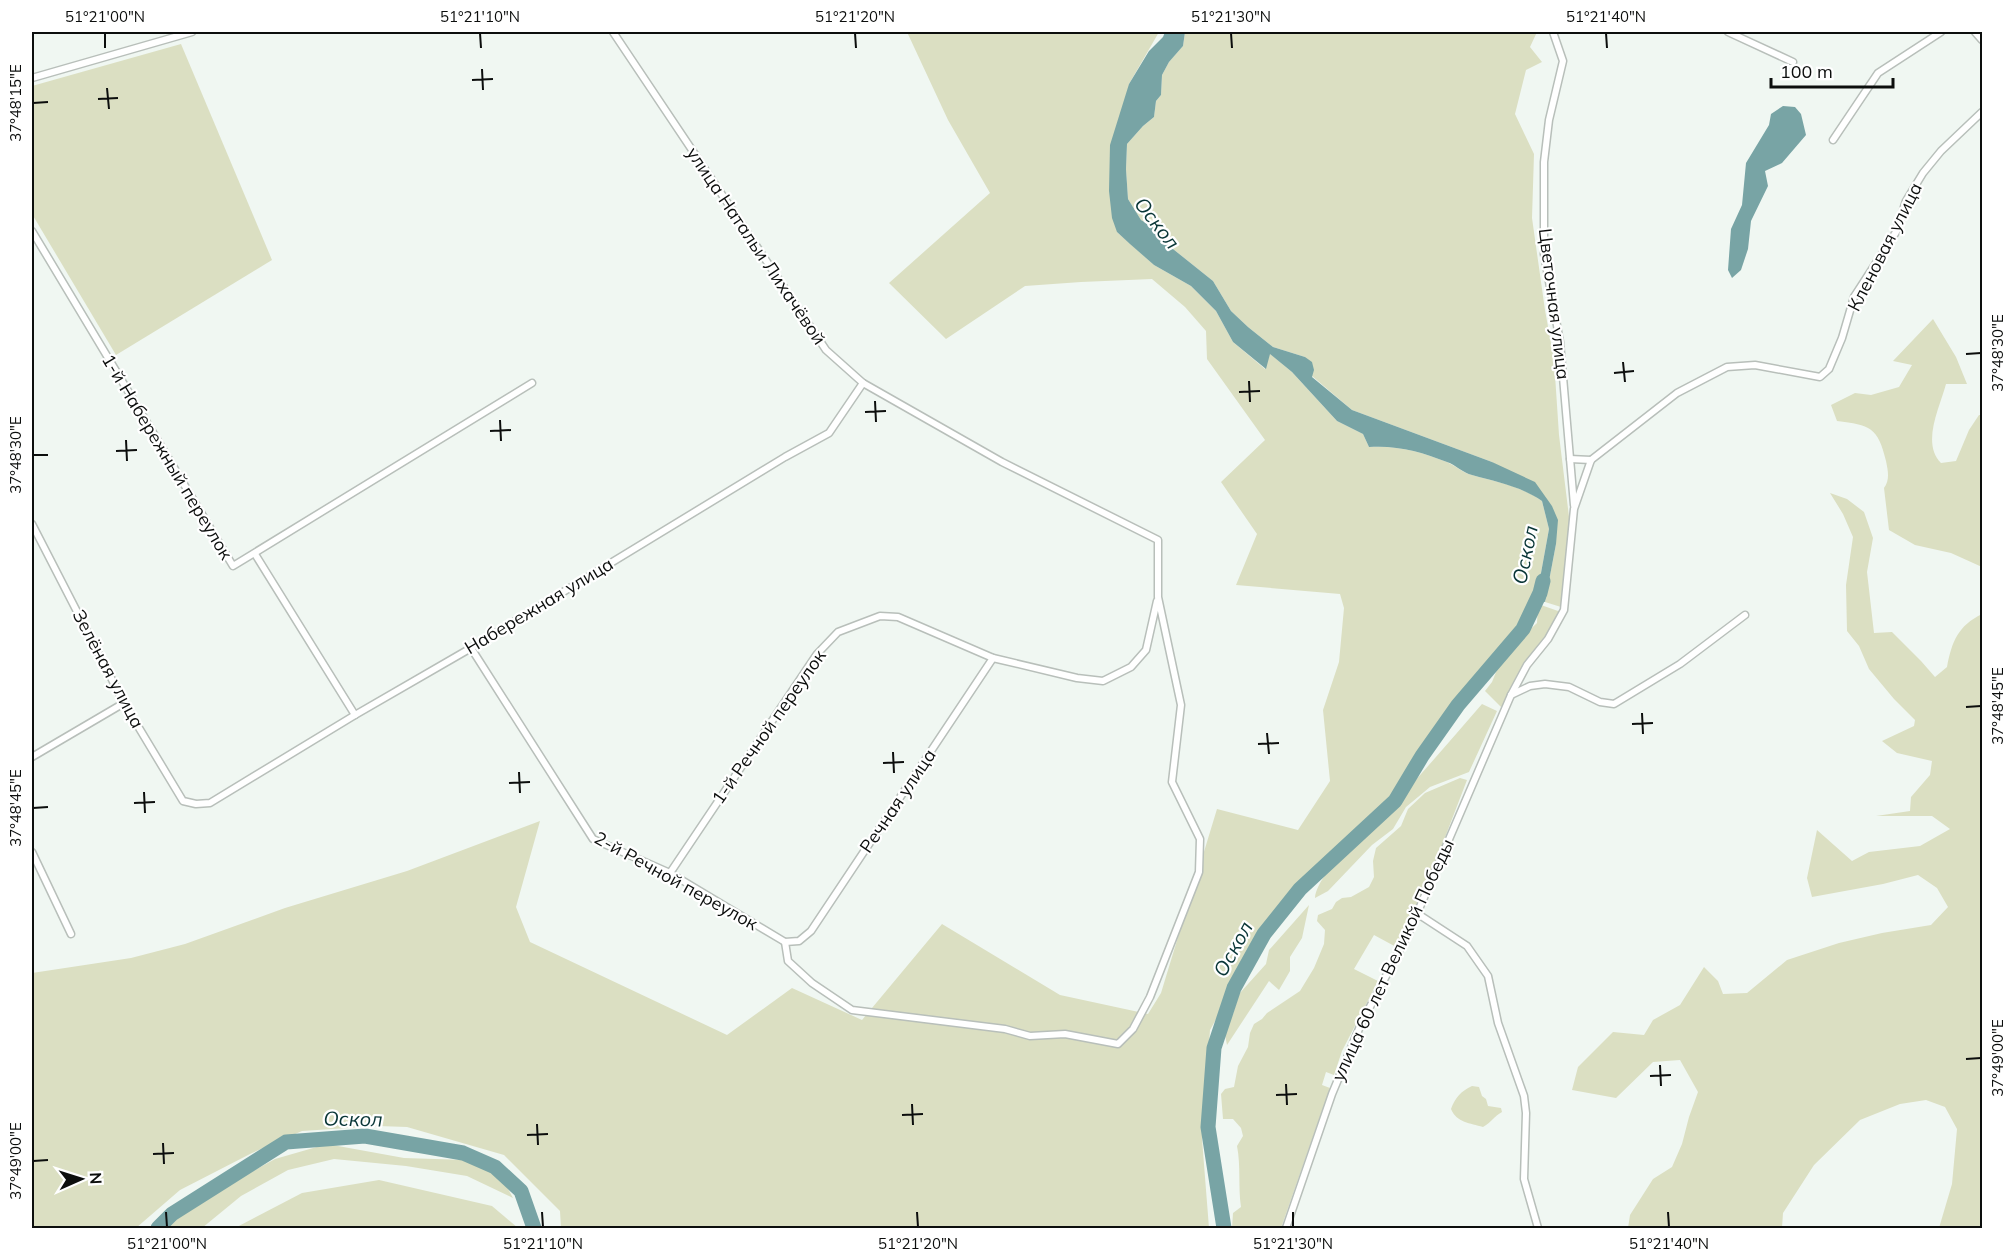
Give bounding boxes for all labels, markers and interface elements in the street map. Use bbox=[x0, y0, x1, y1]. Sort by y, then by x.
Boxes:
text: 51°21'00"N bbox=[65, 7, 145, 26]
text: 51°21'10"N bbox=[440, 7, 520, 26]
text: 51°21'20"N bbox=[815, 7, 895, 26]
text: 51°21'30"N bbox=[1191, 7, 1271, 26]
text: 51°21'40"N bbox=[1566, 7, 1646, 26]
scale bar bbox=[1771, 51, 1892, 89]
text: 100 m bbox=[1780, 60, 1833, 83]
text: 37°48'15"E bbox=[6, 64, 25, 142]
street label: улица Натальи Лихачёвой bbox=[682, 143, 831, 349]
street label: Кленовая улица bbox=[1842, 178, 1927, 315]
water label: Оскол bbox=[1129, 192, 1186, 254]
street label: Цветочная улица bbox=[1534, 227, 1575, 381]
text: 37°48'30"E bbox=[1988, 314, 2007, 392]
street label: 1-й Набережный переулок bbox=[97, 350, 238, 564]
text: 37°48'30"E bbox=[6, 416, 25, 494]
water label: Оскол bbox=[1506, 523, 1543, 587]
street label: Набережная улица bbox=[460, 552, 617, 659]
street label: Зелёная улица bbox=[68, 606, 149, 732]
street label: 1-й Речной переулок bbox=[707, 645, 831, 808]
text: 37°48'45"E bbox=[1988, 667, 2007, 745]
street label: Речная улица bbox=[854, 744, 941, 857]
text: 37°48'45"E bbox=[6, 769, 25, 847]
street label: 2-й Речной переулок bbox=[590, 826, 762, 935]
street label: улица 60 лет Великой Победы bbox=[1326, 835, 1459, 1085]
water label: Оскол bbox=[1207, 917, 1258, 981]
text: 37°49'00"E bbox=[1988, 1019, 2007, 1097]
water label: Оскол bbox=[323, 1105, 383, 1132]
text: 37°49'00"E bbox=[6, 1122, 25, 1200]
north arrow bbox=[51, 1149, 111, 1209]
text: N bbox=[86, 1172, 106, 1185]
text: 51°21'00"N bbox=[127, 1234, 207, 1253]
text: 51°21'10"N bbox=[503, 1234, 583, 1253]
text: 51°21'20"N bbox=[878, 1234, 958, 1253]
text: 51°21'30"N bbox=[1253, 1234, 1333, 1253]
text: 51°21'40"N bbox=[1629, 1234, 1709, 1253]

